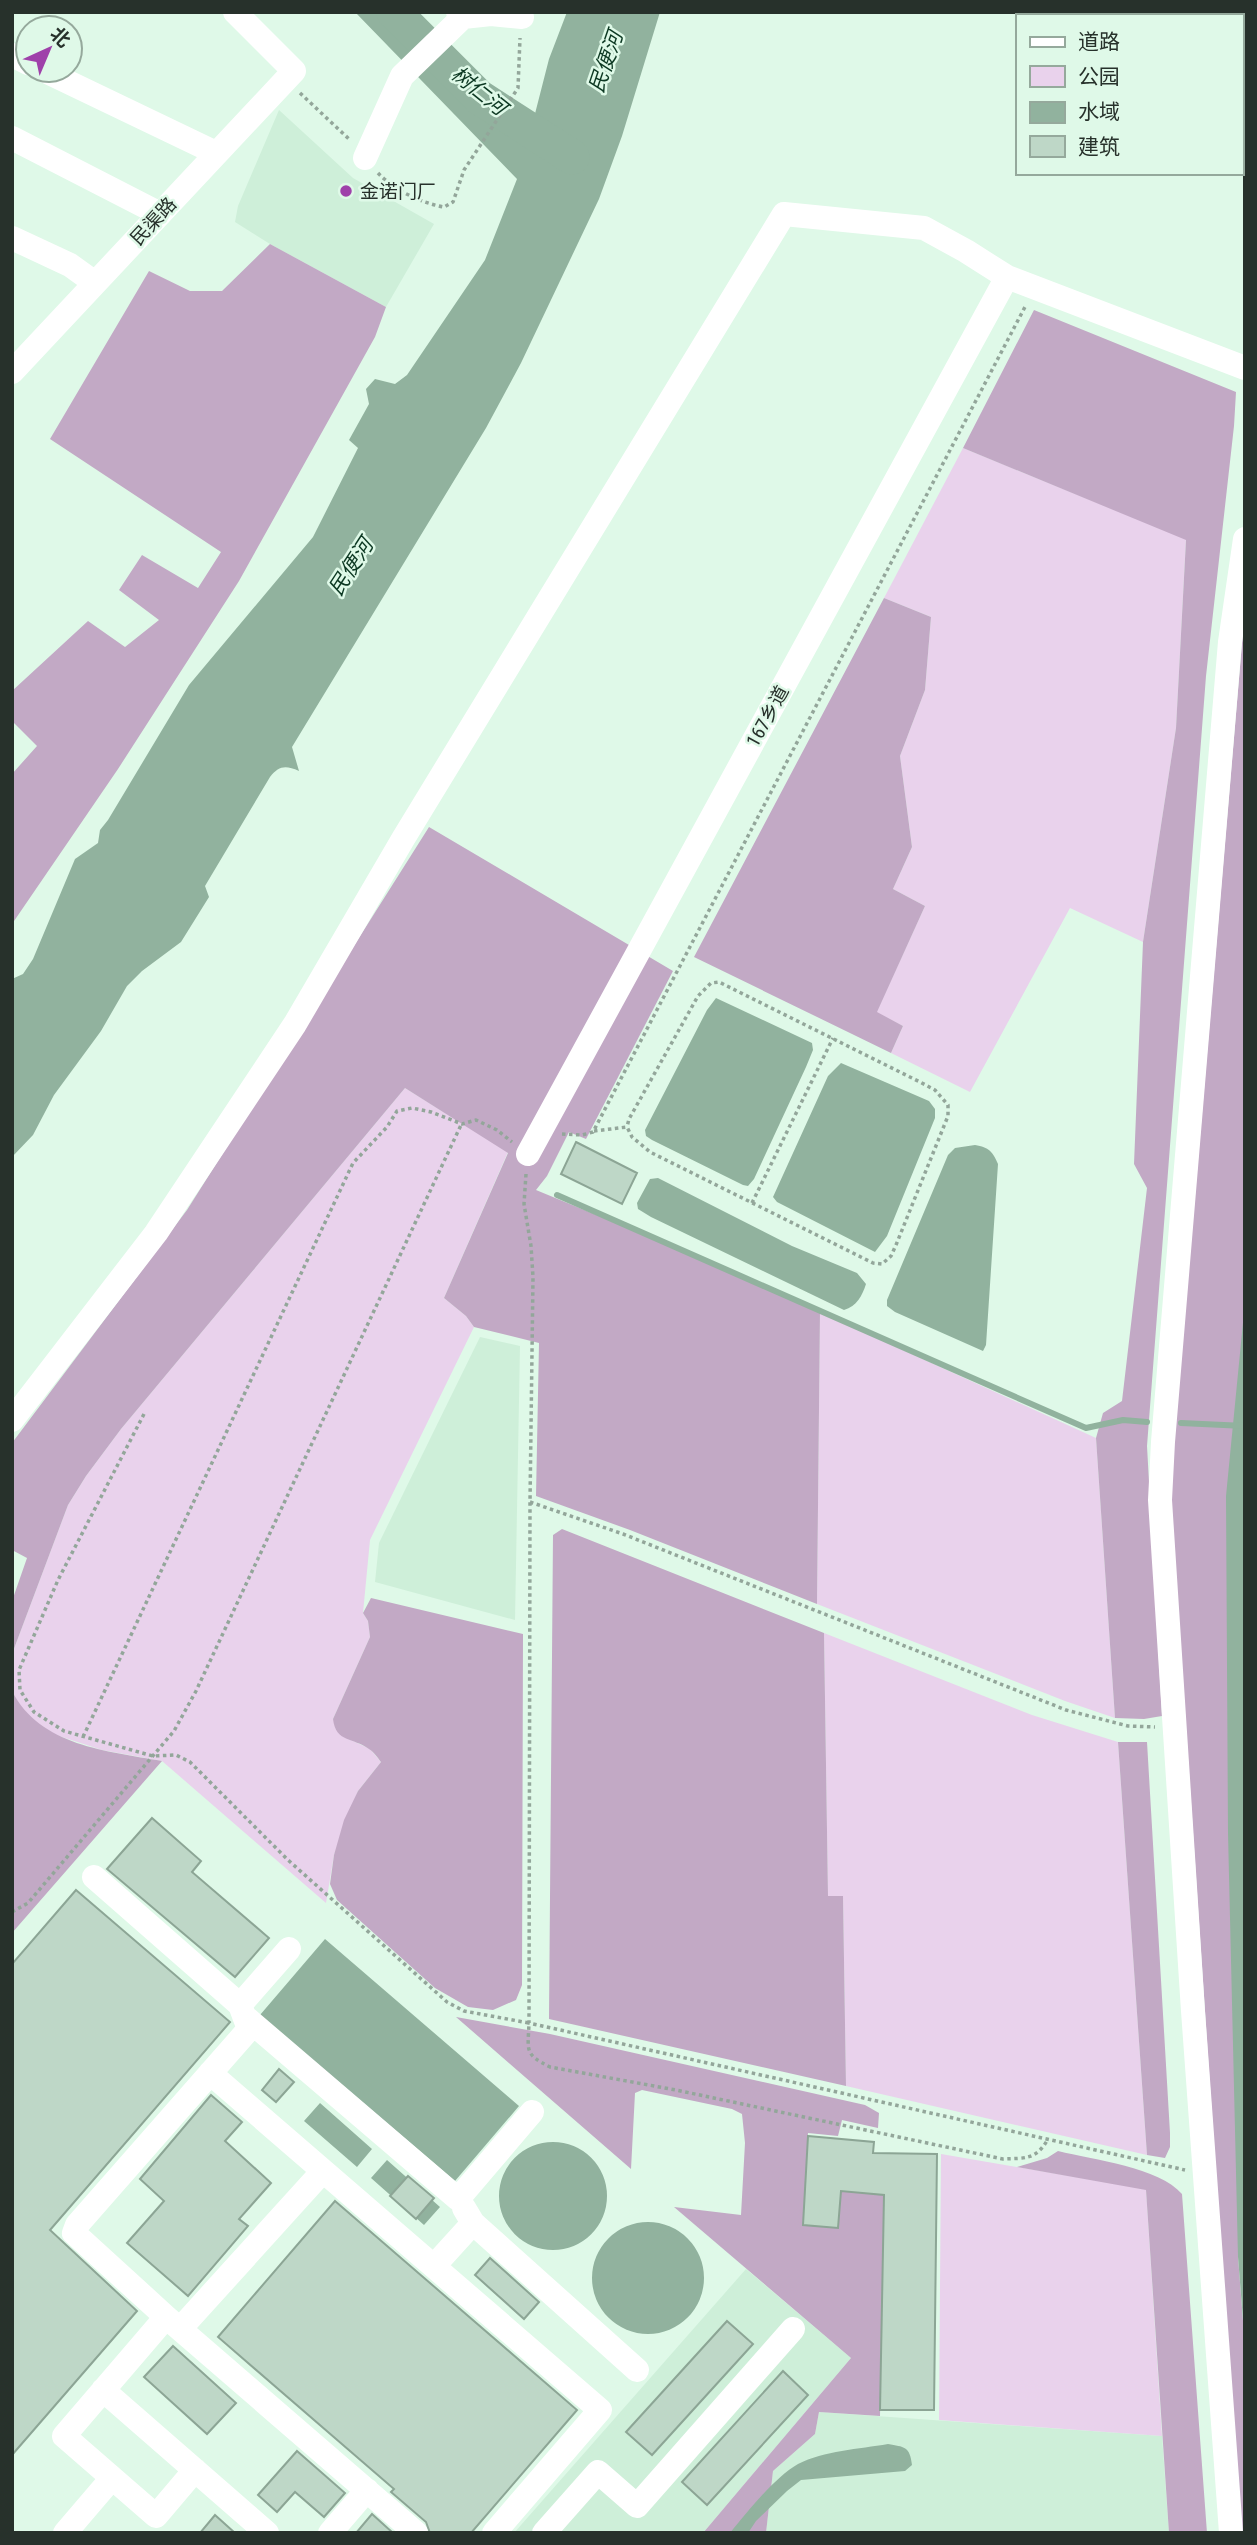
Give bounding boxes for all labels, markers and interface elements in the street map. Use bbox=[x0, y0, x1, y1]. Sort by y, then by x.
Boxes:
north arrow bbox=[14, 14, 84, 84]
legend bbox=[1016, 14, 1243, 175]
text: 北 bbox=[46, 22, 75, 52]
water label: 民便河 bbox=[584, 25, 629, 96]
text: 道路 bbox=[1078, 30, 1120, 54]
water label: 树仁河 bbox=[447, 62, 514, 123]
text: 公园 bbox=[1078, 65, 1120, 89]
text: 水域 bbox=[1078, 100, 1120, 124]
text: 建筑 bbox=[1078, 135, 1120, 159]
place label: 金诺门厂 bbox=[360, 180, 436, 203]
marker: 金诺门厂 bbox=[338, 183, 354, 199]
street label: 民渠路 bbox=[126, 193, 181, 250]
water label: 民便河 bbox=[324, 531, 380, 600]
street label: 167乡道 bbox=[741, 682, 794, 751]

